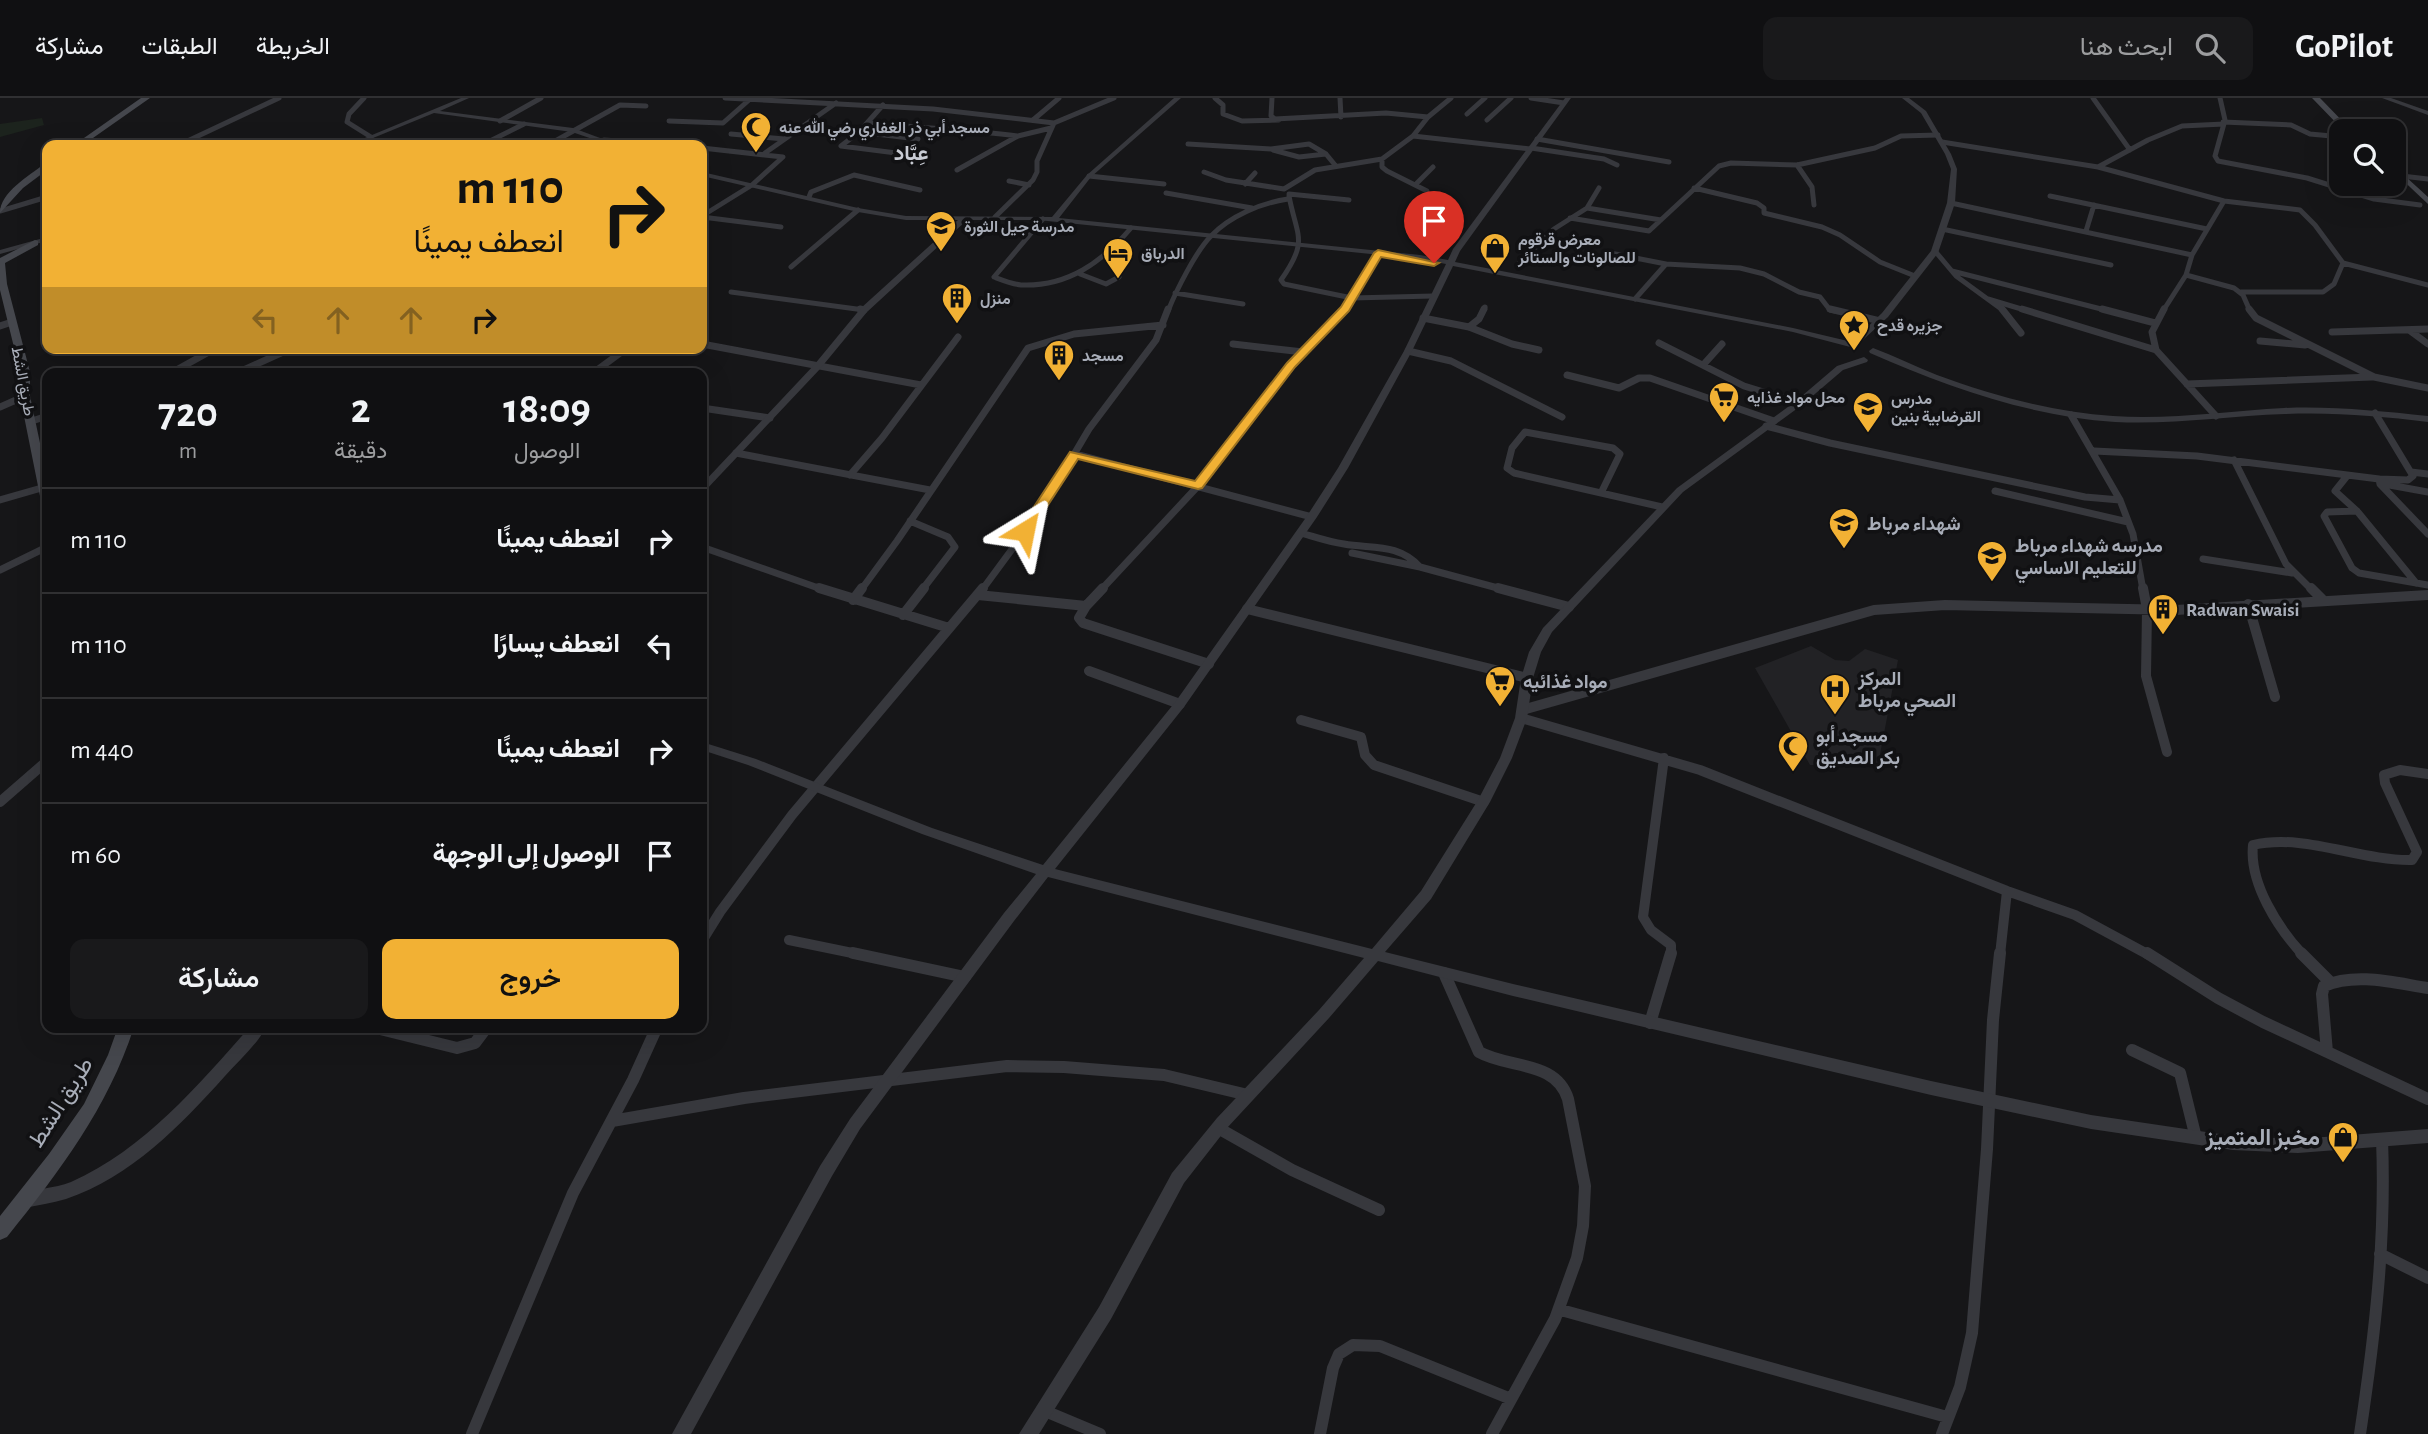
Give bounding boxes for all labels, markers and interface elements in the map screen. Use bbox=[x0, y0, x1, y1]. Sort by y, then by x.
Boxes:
search box bbox=[1763, 17, 2253, 80]
icon: search bbox=[2191, 29, 2229, 67]
text: GoPilot bbox=[2295, 31, 2393, 64]
text: ابحث هنا bbox=[2080, 34, 2173, 60]
text: مشاركة bbox=[35, 35, 103, 59]
text: الطبقات bbox=[141, 35, 218, 59]
text: الخريطة bbox=[256, 35, 330, 59]
mosque icon: مسجد أبي ذر الغفاري رضي الله عنه bbox=[739, 110, 773, 154]
place label: مسجد أبي ذر الغفاري رضي الله عنه bbox=[779, 118, 990, 141]
map controls bbox=[2329, 119, 2406, 196]
button: search bbox=[2329, 119, 2406, 196]
district label: عِبَّاد bbox=[894, 143, 928, 166]
text: 110 m bbox=[456, 164, 564, 213]
icon: right bbox=[588, 168, 679, 259]
pin bbox=[1404, 191, 1464, 263]
icon: arrive bbox=[1415, 202, 1453, 240]
school or university icon: مدرسة جيل الثورة bbox=[924, 209, 958, 253]
place label: مدرسة جيل الثورة bbox=[964, 219, 1075, 237]
text: انعطف يمينًا bbox=[413, 226, 564, 258]
shop icon: معرض قرقوم للصالونات والستائر bbox=[1478, 231, 1512, 275]
place label: معرض قرقوم للصالونات والستائر bbox=[1517, 232, 1636, 268]
hotel icon: الدرباق bbox=[1101, 236, 1135, 280]
place label: الدرباق bbox=[1141, 246, 1185, 264]
building icon: منزل bbox=[940, 281, 974, 325]
place label: منزل bbox=[980, 291, 1011, 309]
icon: left bbox=[246, 301, 284, 339]
icon: ahead bbox=[319, 301, 357, 339]
icon: ahead bbox=[392, 301, 430, 339]
icon: right bbox=[465, 301, 503, 339]
place icon: جزيره قدح bbox=[1837, 308, 1871, 352]
place label: جزيره قدح bbox=[1877, 318, 1942, 336]
building icon: مسجد bbox=[1042, 338, 1076, 382]
street label: طريق الشط bbox=[6, 345, 38, 418]
place label: مسجد bbox=[1082, 348, 1124, 365]
supermarket icon: محل مواد غذايه bbox=[1707, 380, 1741, 424]
text: 2 bbox=[351, 388, 371, 430]
text: 18:09 bbox=[503, 388, 591, 430]
place label: محل مواد غذايه bbox=[1747, 390, 1846, 408]
school or university icon: مدرس القرضابية بنين bbox=[1851, 390, 1885, 434]
place label: مدرس القرضابية بنين bbox=[1891, 391, 1981, 427]
text: 720 bbox=[158, 392, 218, 434]
text: m bbox=[179, 440, 197, 463]
text: دقيقة bbox=[334, 440, 387, 463]
text: الوصول bbox=[514, 440, 580, 463]
position arrow bbox=[988, 494, 1062, 568]
school or university icon: شهداء مرباط bbox=[1827, 506, 1861, 550]
place label: شهداء مرباط bbox=[1867, 515, 1961, 536]
icon: right bbox=[641, 522, 679, 560]
text: انعطف يمينًا bbox=[496, 526, 620, 552]
text: 110 m bbox=[70, 527, 127, 553]
place label: مدرسه شهداء مرباط للتعليم الاساسي bbox=[2015, 537, 2163, 584]
school or university icon: مدرسه شهداء مرباط للتعليم الاساسي bbox=[1975, 539, 2009, 583]
building icon: Radwan Swaisi bbox=[2146, 592, 2180, 636]
place label: Radwan Swaisi bbox=[2186, 601, 2300, 620]
icon: left bbox=[641, 627, 679, 665]
text: انعطف يسارًا bbox=[493, 631, 620, 657]
text: 110 m bbox=[70, 632, 127, 658]
supermarket icon: مواد غذائيه bbox=[1483, 664, 1517, 708]
place label: المركز الصحي مرباط bbox=[1857, 670, 1956, 717]
hospital icon: المركز الصحي مرباط bbox=[1818, 672, 1852, 716]
place label: مواد غذائيه bbox=[1523, 673, 1607, 694]
place label: مسجد أبو بكر الصديق bbox=[1816, 725, 1900, 770]
mosque icon: مسجد أبو بكر الصديق bbox=[1776, 729, 1810, 773]
icon: right bbox=[641, 732, 679, 770]
text: انعطف يمينًا bbox=[496, 736, 620, 762]
text: 440 m bbox=[70, 737, 134, 763]
icon: arrive bbox=[641, 837, 679, 875]
text: الوصول إلى الوجهة bbox=[432, 841, 620, 867]
text: 60 m bbox=[70, 842, 121, 868]
button: مشاركة bbox=[70, 939, 368, 1019]
button: خروج bbox=[382, 939, 679, 1019]
street label: طريق الشط bbox=[25, 1054, 100, 1153]
shop icon: مخبز المتميز bbox=[2326, 1120, 2360, 1164]
place label: مخبز المتميز bbox=[2205, 1127, 2320, 1152]

